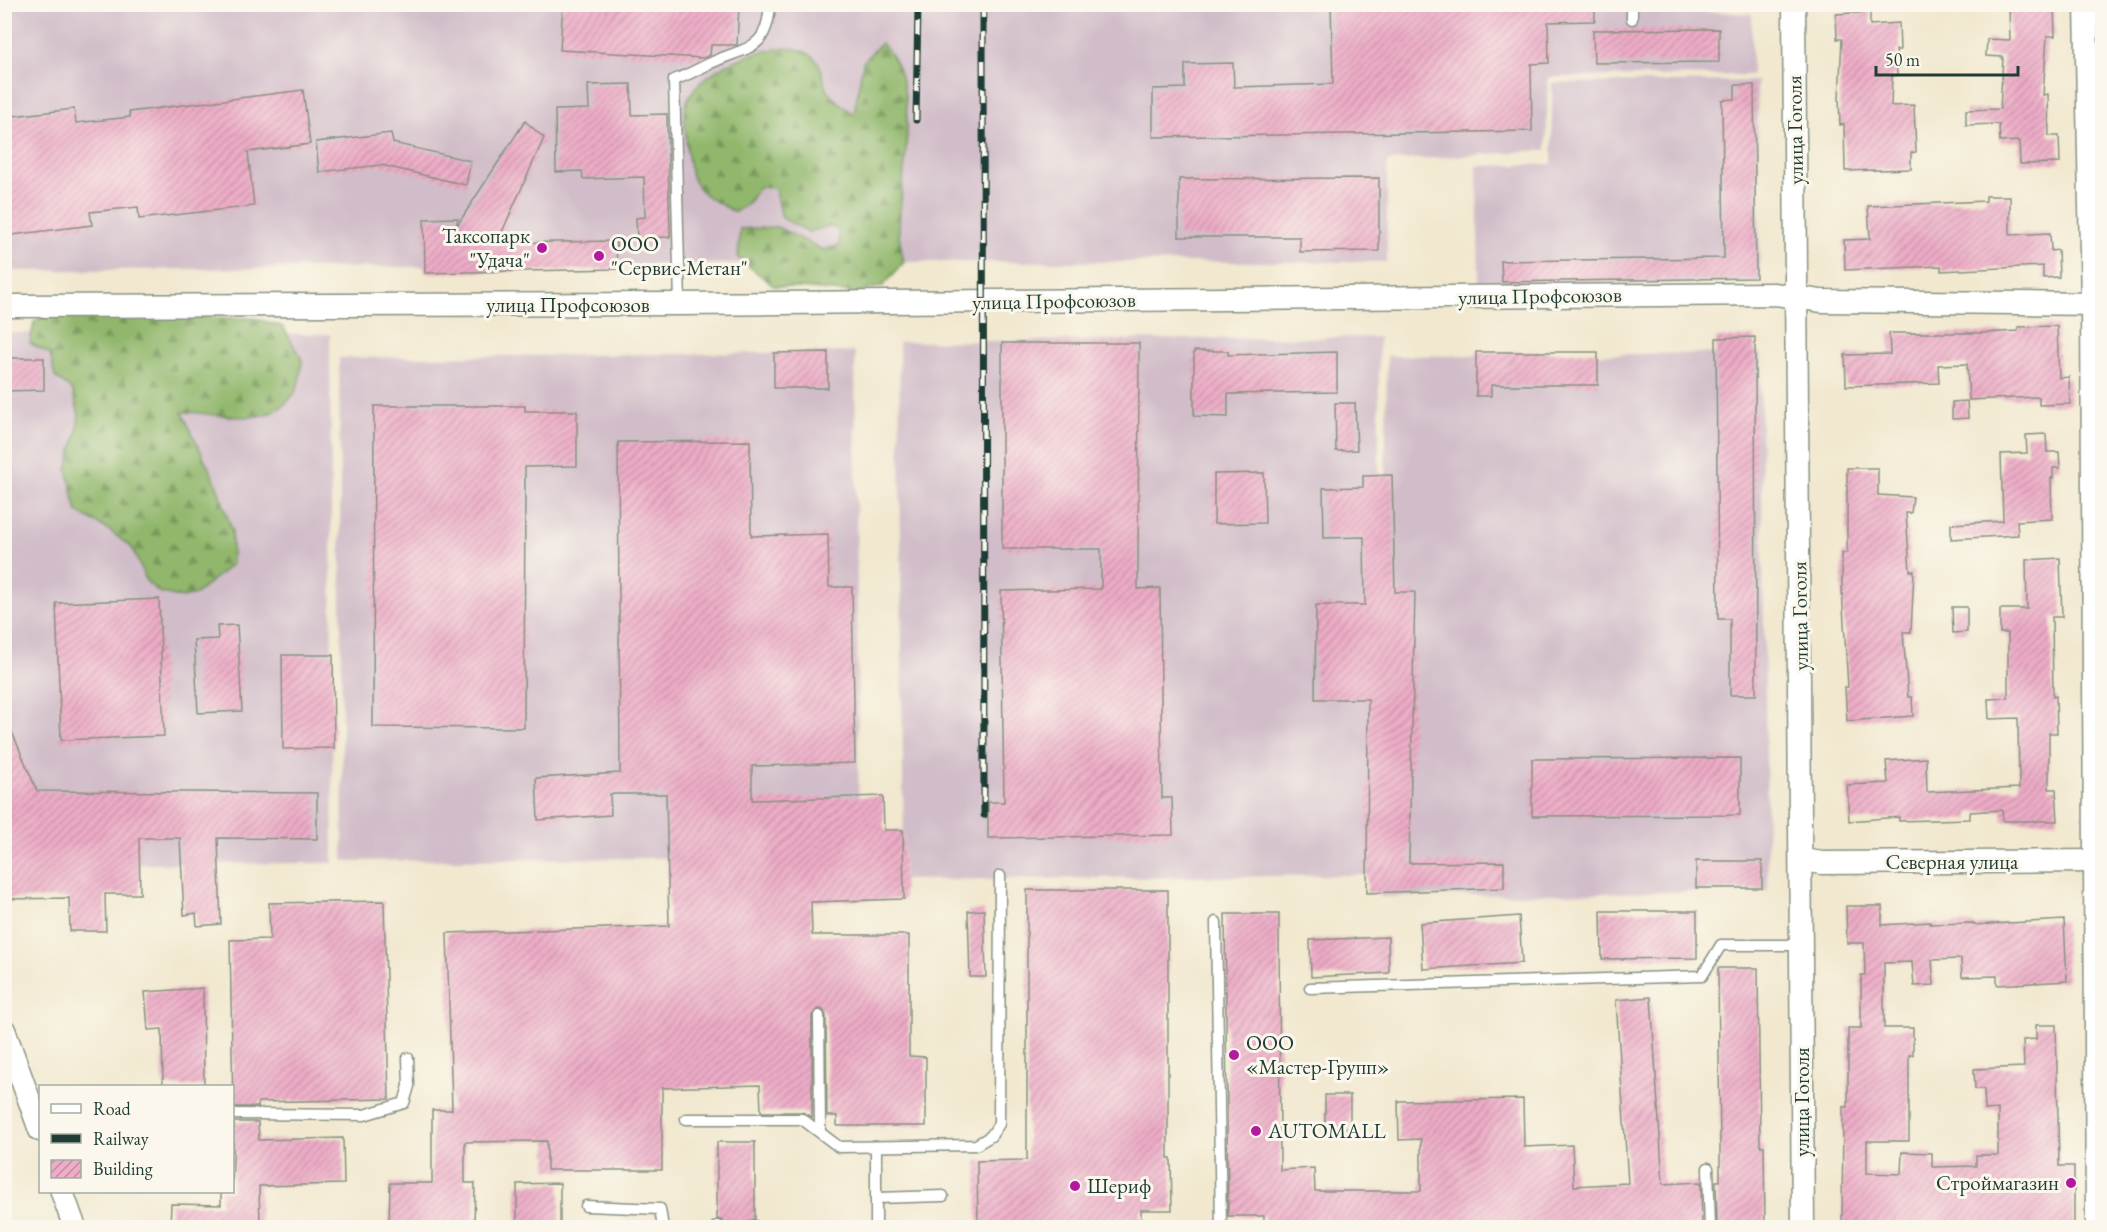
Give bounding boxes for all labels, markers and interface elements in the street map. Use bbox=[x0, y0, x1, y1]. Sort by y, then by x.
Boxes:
scale bar bbox=[1876, 39, 2018, 77]
text: 50 m bbox=[1885, 48, 1920, 71]
street label: улица Гоголя bbox=[1780, 75, 1809, 185]
place label: Таксопарк "Удача" bbox=[442, 222, 530, 273]
place label: ООО "Сервис-Метан" bbox=[611, 230, 748, 281]
marker: Таксопарк "Удача" bbox=[535, 241, 549, 255]
marker: ООО "Сервис-Метан" bbox=[592, 249, 606, 263]
street label: улица Профсоюзов bbox=[1458, 281, 1622, 310]
street label: улица Профсоюзов bbox=[972, 286, 1136, 315]
street label: улица Профсоюзов bbox=[486, 291, 650, 318]
street label: улица Гоголя bbox=[1785, 561, 1814, 671]
street label: Северная улица bbox=[1885, 848, 2019, 875]
place label: ООО «Мастер-Групп» bbox=[1246, 1029, 1389, 1080]
street label: улица Гоголя bbox=[1788, 1047, 1815, 1157]
marker: ООО «Мастер-Групп» bbox=[1227, 1048, 1241, 1062]
legend bbox=[39, 1085, 234, 1193]
text: Road bbox=[93, 1097, 132, 1120]
place label: AUTOMALL bbox=[1267, 1117, 1386, 1144]
marker: AUTOMALL bbox=[1249, 1124, 1263, 1138]
text: Railway bbox=[93, 1127, 149, 1150]
text: Building bbox=[93, 1157, 153, 1180]
place label: Строймагазин bbox=[1936, 1169, 2059, 1196]
place label: Шериф bbox=[1087, 1172, 1151, 1199]
marker: Строймагазин bbox=[2064, 1176, 2078, 1190]
marker: Шериф bbox=[1068, 1179, 1082, 1193]

